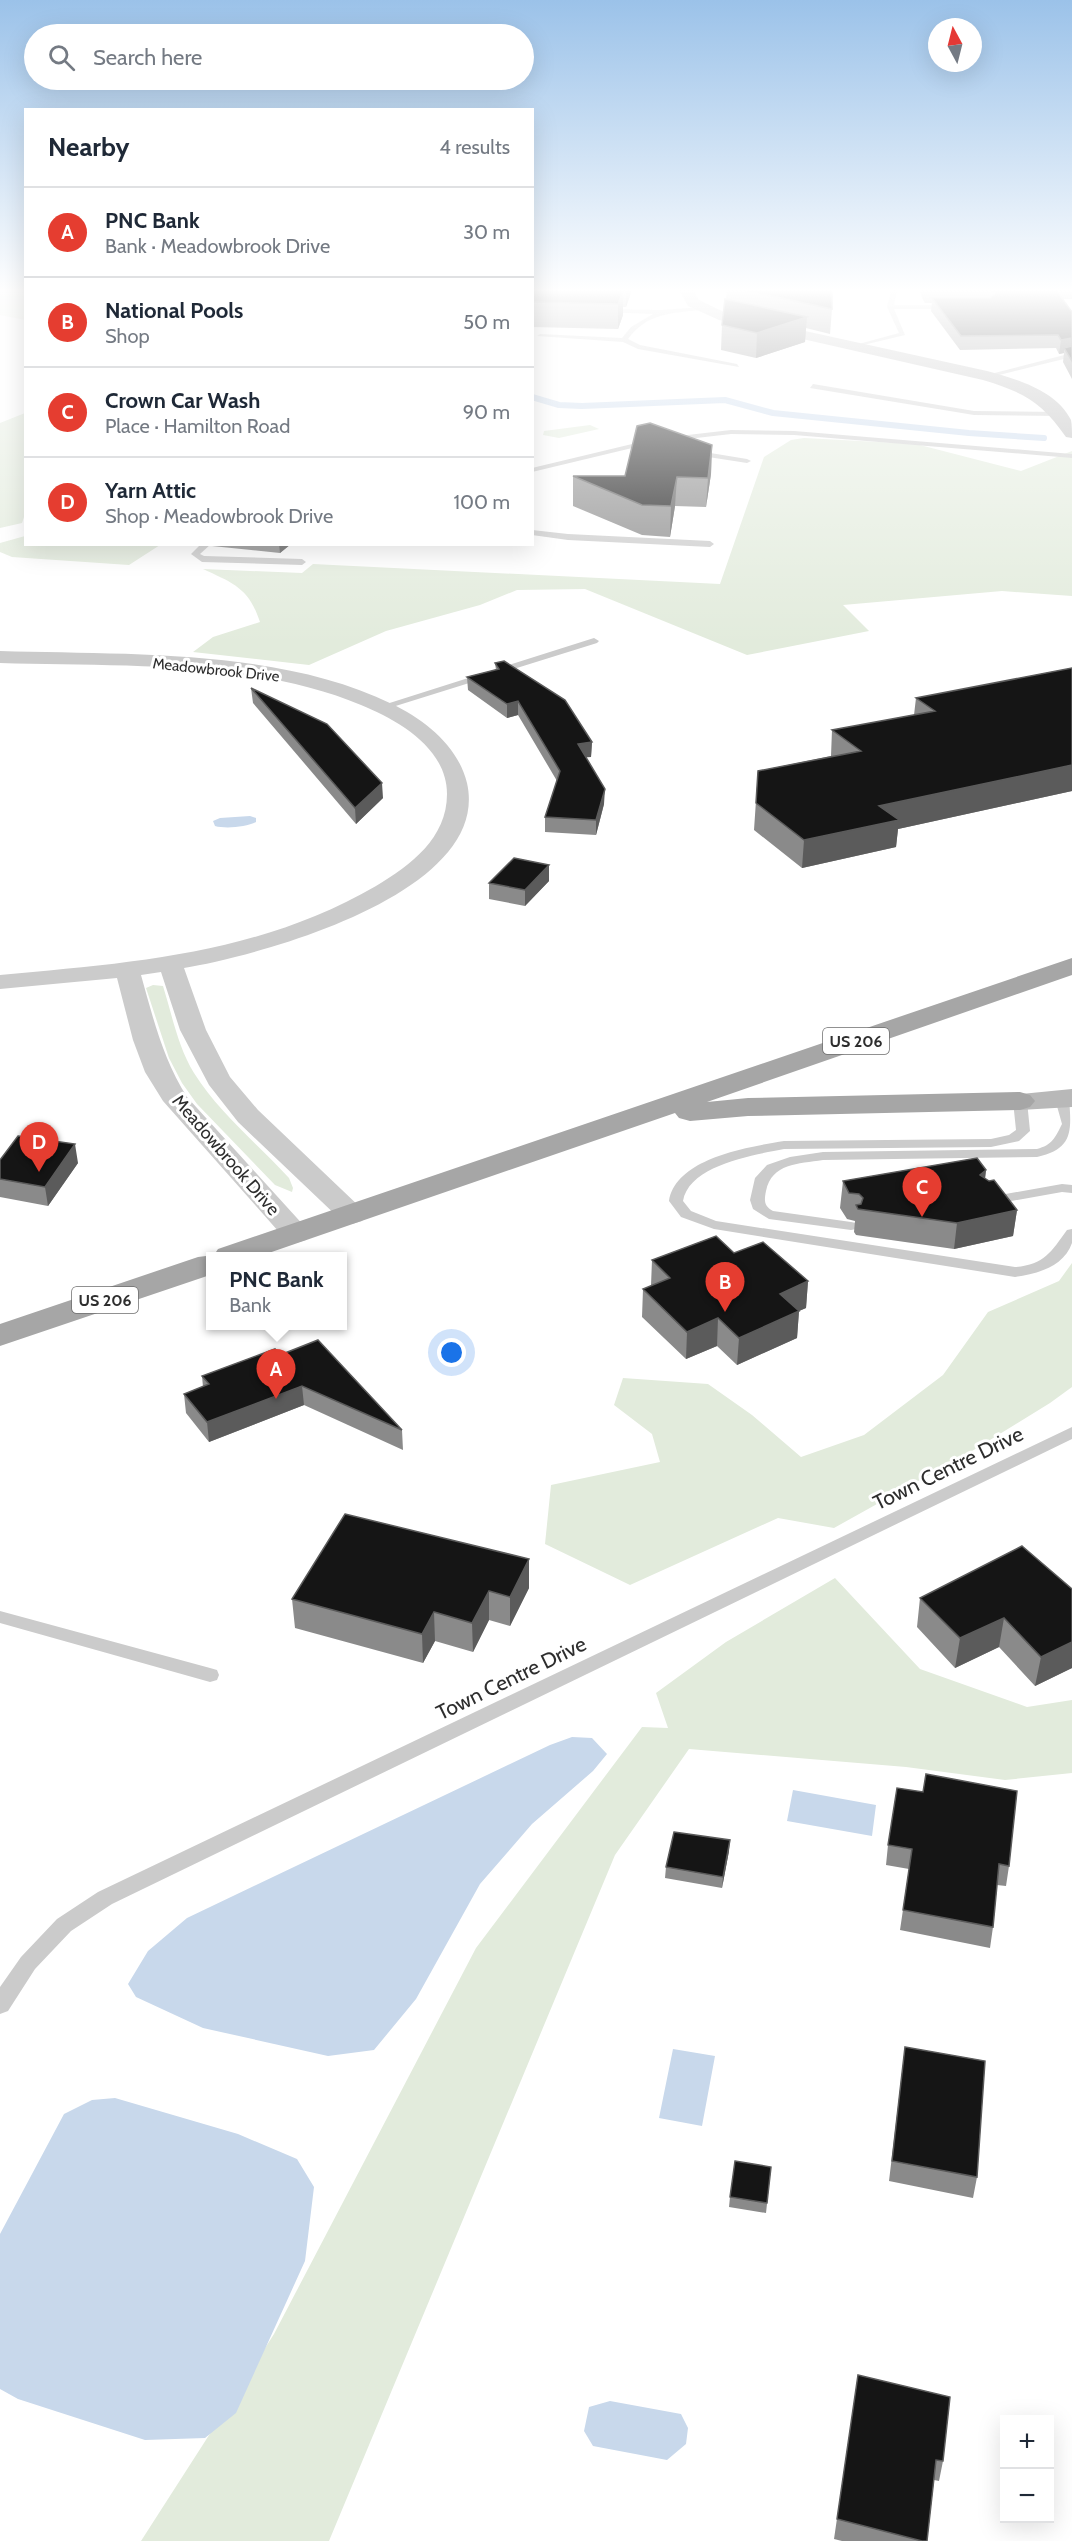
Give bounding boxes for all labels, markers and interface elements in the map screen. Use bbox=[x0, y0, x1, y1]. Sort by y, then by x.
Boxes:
north arrow bbox=[928, 18, 982, 72]
search box bbox=[24, 24, 534, 90]
icon: search bbox=[45, 41, 78, 74]
text: Search here bbox=[93, 44, 202, 71]
text: Nearby bbox=[48, 131, 129, 163]
text: 4 results bbox=[439, 135, 510, 159]
text: PNC Bank bbox=[105, 207, 200, 234]
text: A bbox=[61, 220, 74, 244]
text: 30 m bbox=[463, 220, 510, 244]
text: Bank · Meadowbrook Drive bbox=[105, 234, 330, 258]
text: National Pools bbox=[105, 297, 243, 324]
text: B bbox=[61, 310, 74, 334]
text: 50 m bbox=[463, 310, 510, 334]
text: Shop bbox=[105, 324, 150, 348]
text: Crown Car Wash bbox=[105, 387, 260, 414]
text: C bbox=[61, 400, 74, 424]
text: 90 m bbox=[463, 400, 510, 424]
text: Place · Hamilton Road bbox=[105, 414, 290, 438]
text: Yarn Attic bbox=[105, 477, 196, 504]
text: D bbox=[60, 490, 75, 514]
text: 100 m bbox=[454, 490, 510, 514]
text: Shop · Meadowbrook Drive bbox=[105, 504, 333, 528]
street label: Meadowbrook Drive bbox=[152, 654, 281, 686]
road number: US 206 bbox=[823, 1028, 889, 1054]
street label: Meadowbrook Drive bbox=[168, 1090, 284, 1220]
pin: D bbox=[20, 1122, 58, 1172]
pin: C bbox=[902, 1168, 942, 1217]
popup bbox=[206, 1252, 347, 1330]
pin: B bbox=[706, 1262, 744, 1312]
text: PNC Bank bbox=[229, 1266, 324, 1293]
road number: US 206 bbox=[72, 1287, 138, 1313]
text: Bank bbox=[229, 1293, 271, 1317]
your location bbox=[437, 1338, 466, 1367]
pin: A bbox=[256, 1350, 296, 1399]
street label: Town Centre Drive bbox=[869, 1421, 1027, 1515]
street label: Town Centre Drive bbox=[432, 1631, 590, 1725]
map controls bbox=[1000, 2415, 1054, 2523]
button: + bbox=[1000, 2415, 1054, 2469]
button: − bbox=[1000, 2469, 1054, 2523]

